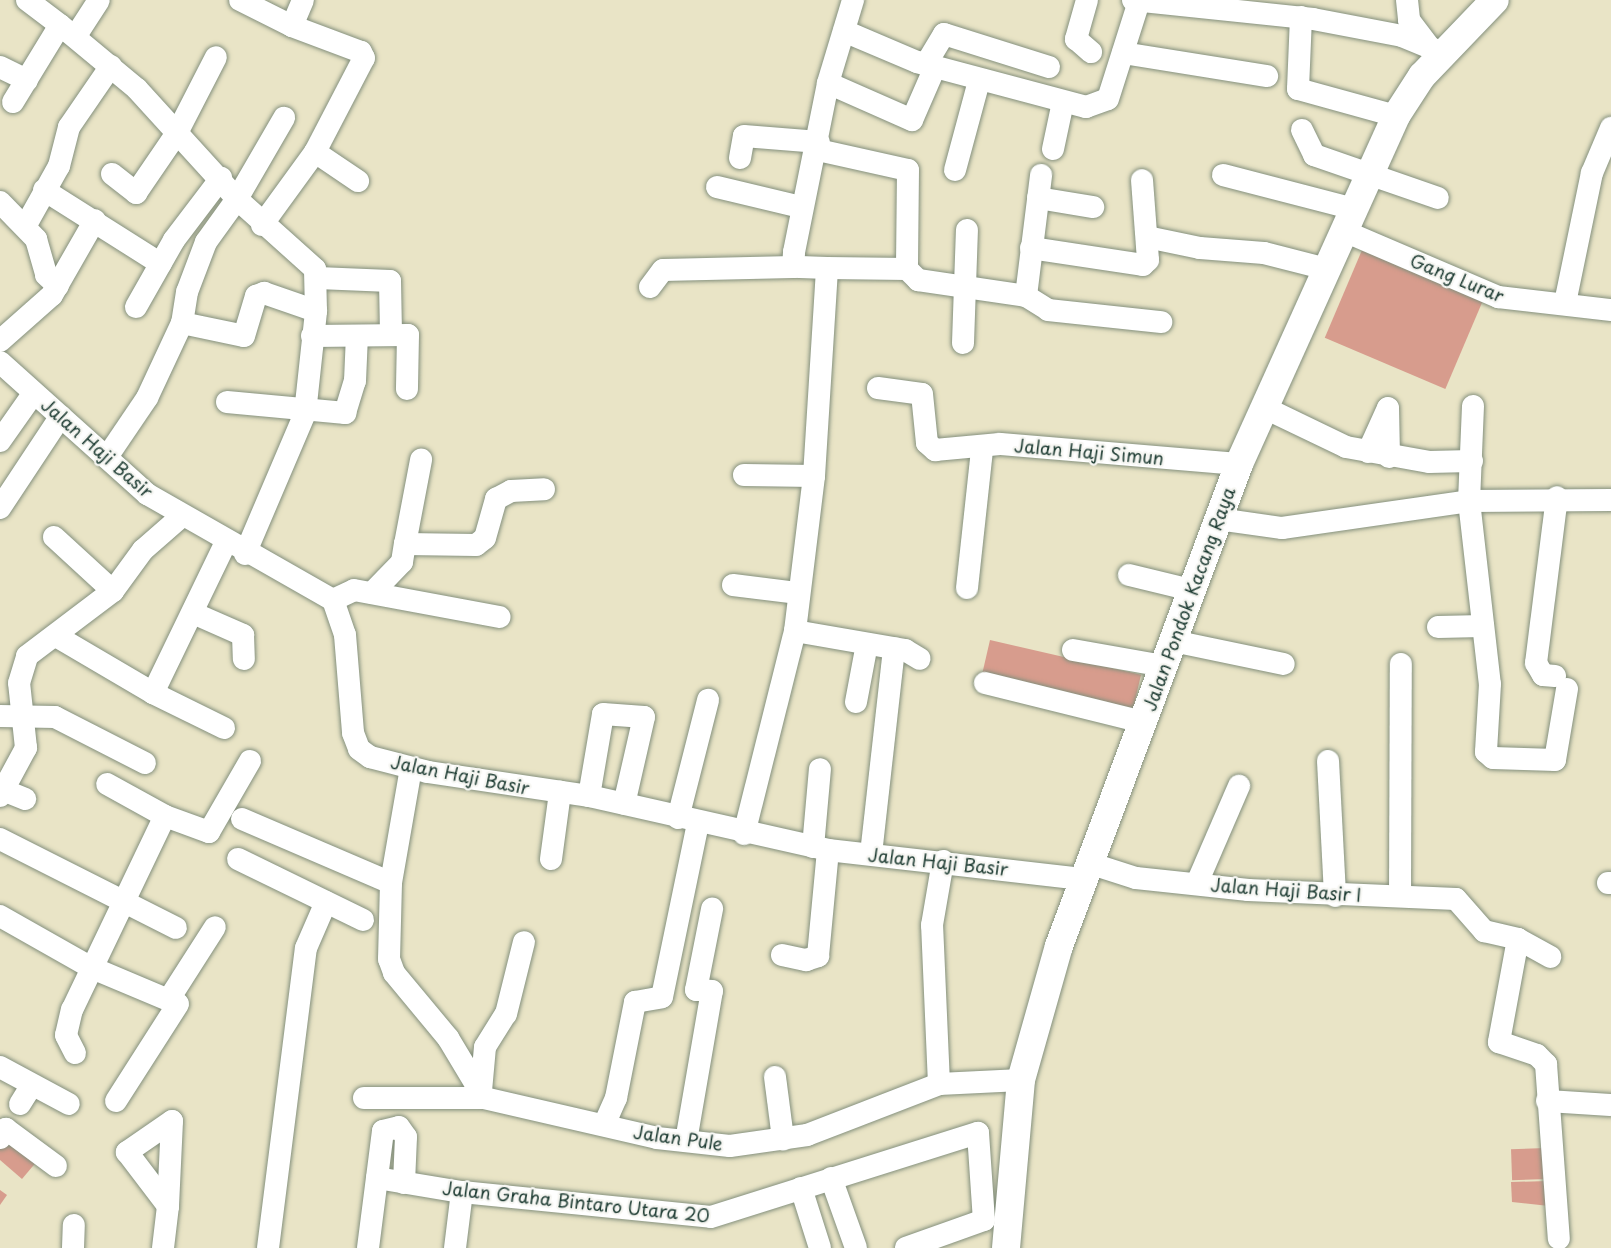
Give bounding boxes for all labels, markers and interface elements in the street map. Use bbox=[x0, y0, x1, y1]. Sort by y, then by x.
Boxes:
street label: Gang Lurar bbox=[1407, 249, 1507, 307]
street label: Jalan Haji Basir bbox=[37, 394, 157, 502]
street label: Jalan Haji Simun bbox=[1013, 435, 1165, 469]
street label: Jalan Pondok Kacang Raya bbox=[1138, 484, 1240, 714]
street label: Jalan Haji Basir bbox=[389, 751, 531, 799]
street label: Jalan Haji Basir bbox=[867, 844, 1009, 880]
street label: Jalan Haji Basir I bbox=[1210, 874, 1362, 906]
street label: Jalan Pule bbox=[632, 1121, 724, 1155]
street label: Jalan Graha Bintaro Utara 20 bbox=[441, 1177, 711, 1227]

